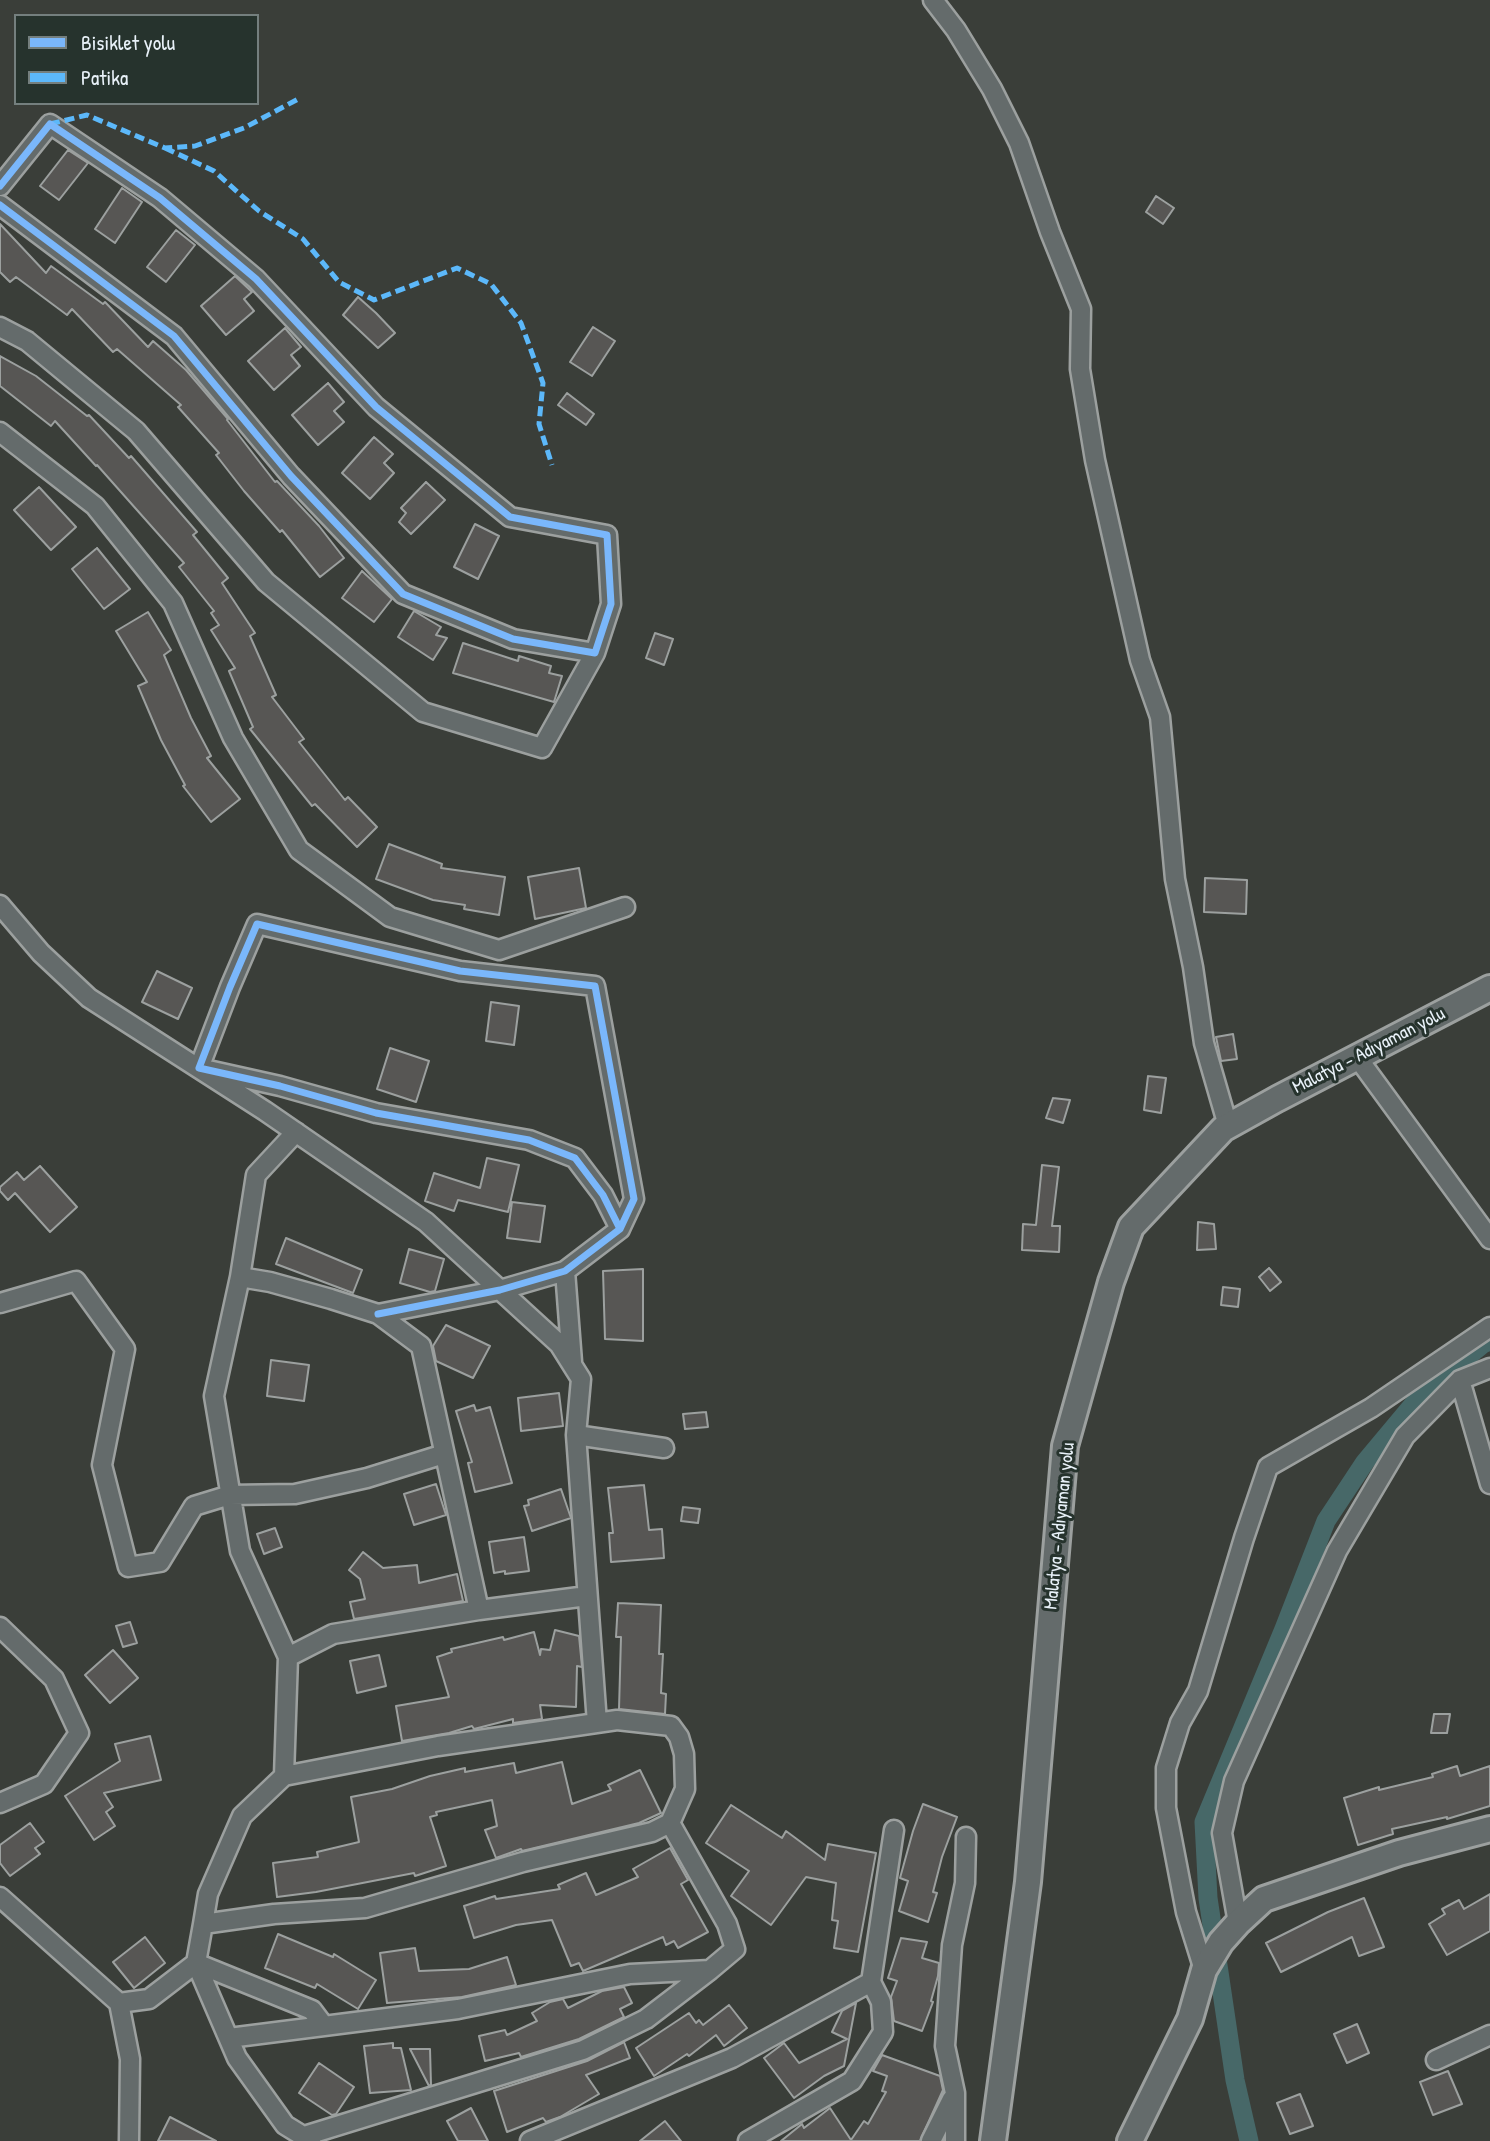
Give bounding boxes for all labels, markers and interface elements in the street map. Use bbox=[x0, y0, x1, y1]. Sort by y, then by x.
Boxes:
legend bbox=[14, 14, 259, 105]
text: Bisiklet yolu bbox=[81, 28, 175, 57]
text: Patika bbox=[81, 63, 128, 92]
street label: Malatya - Adıyaman yolu bbox=[1289, 1003, 1449, 1099]
street label: Malatya - Adıyaman yolu bbox=[1040, 1441, 1080, 1611]

